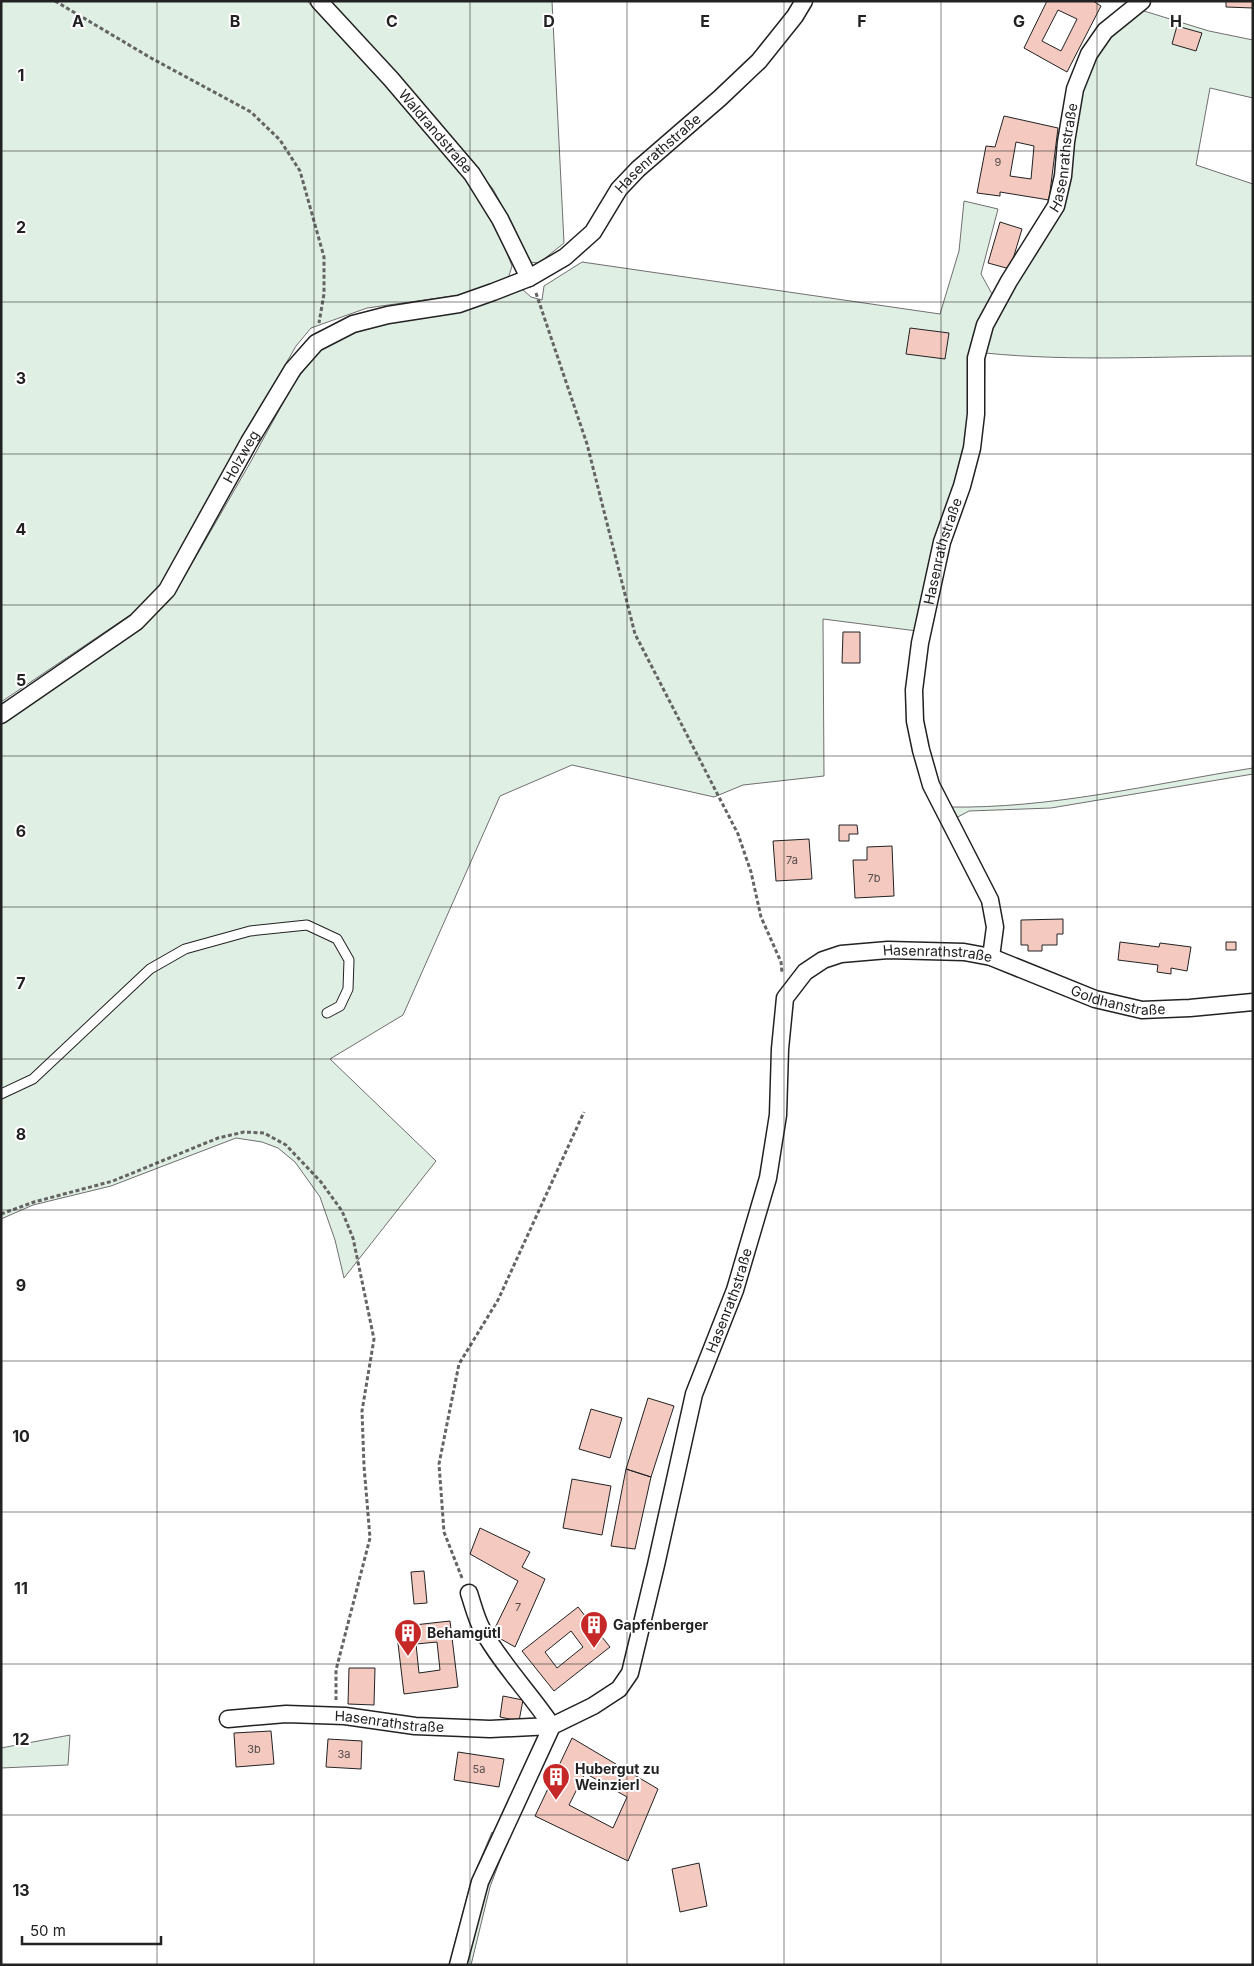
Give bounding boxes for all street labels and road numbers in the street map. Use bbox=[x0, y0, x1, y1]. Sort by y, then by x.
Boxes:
street label: Waldrandstraße bbox=[396, 86, 477, 176]
street label: Hasenrathstraße bbox=[1045, 102, 1081, 215]
street label: Hasenrathstraße bbox=[611, 110, 704, 196]
street label: Holzweg bbox=[219, 427, 262, 486]
street label: Hasenrathstraße bbox=[920, 495, 965, 606]
street label: Hasenrathstraße bbox=[882, 941, 994, 965]
street label: Goldhanstraße bbox=[1068, 981, 1166, 1018]
street label: Hasenrathstraße bbox=[702, 1246, 755, 1355]
street label: Hasenrathstraße bbox=[334, 1707, 444, 1735]

